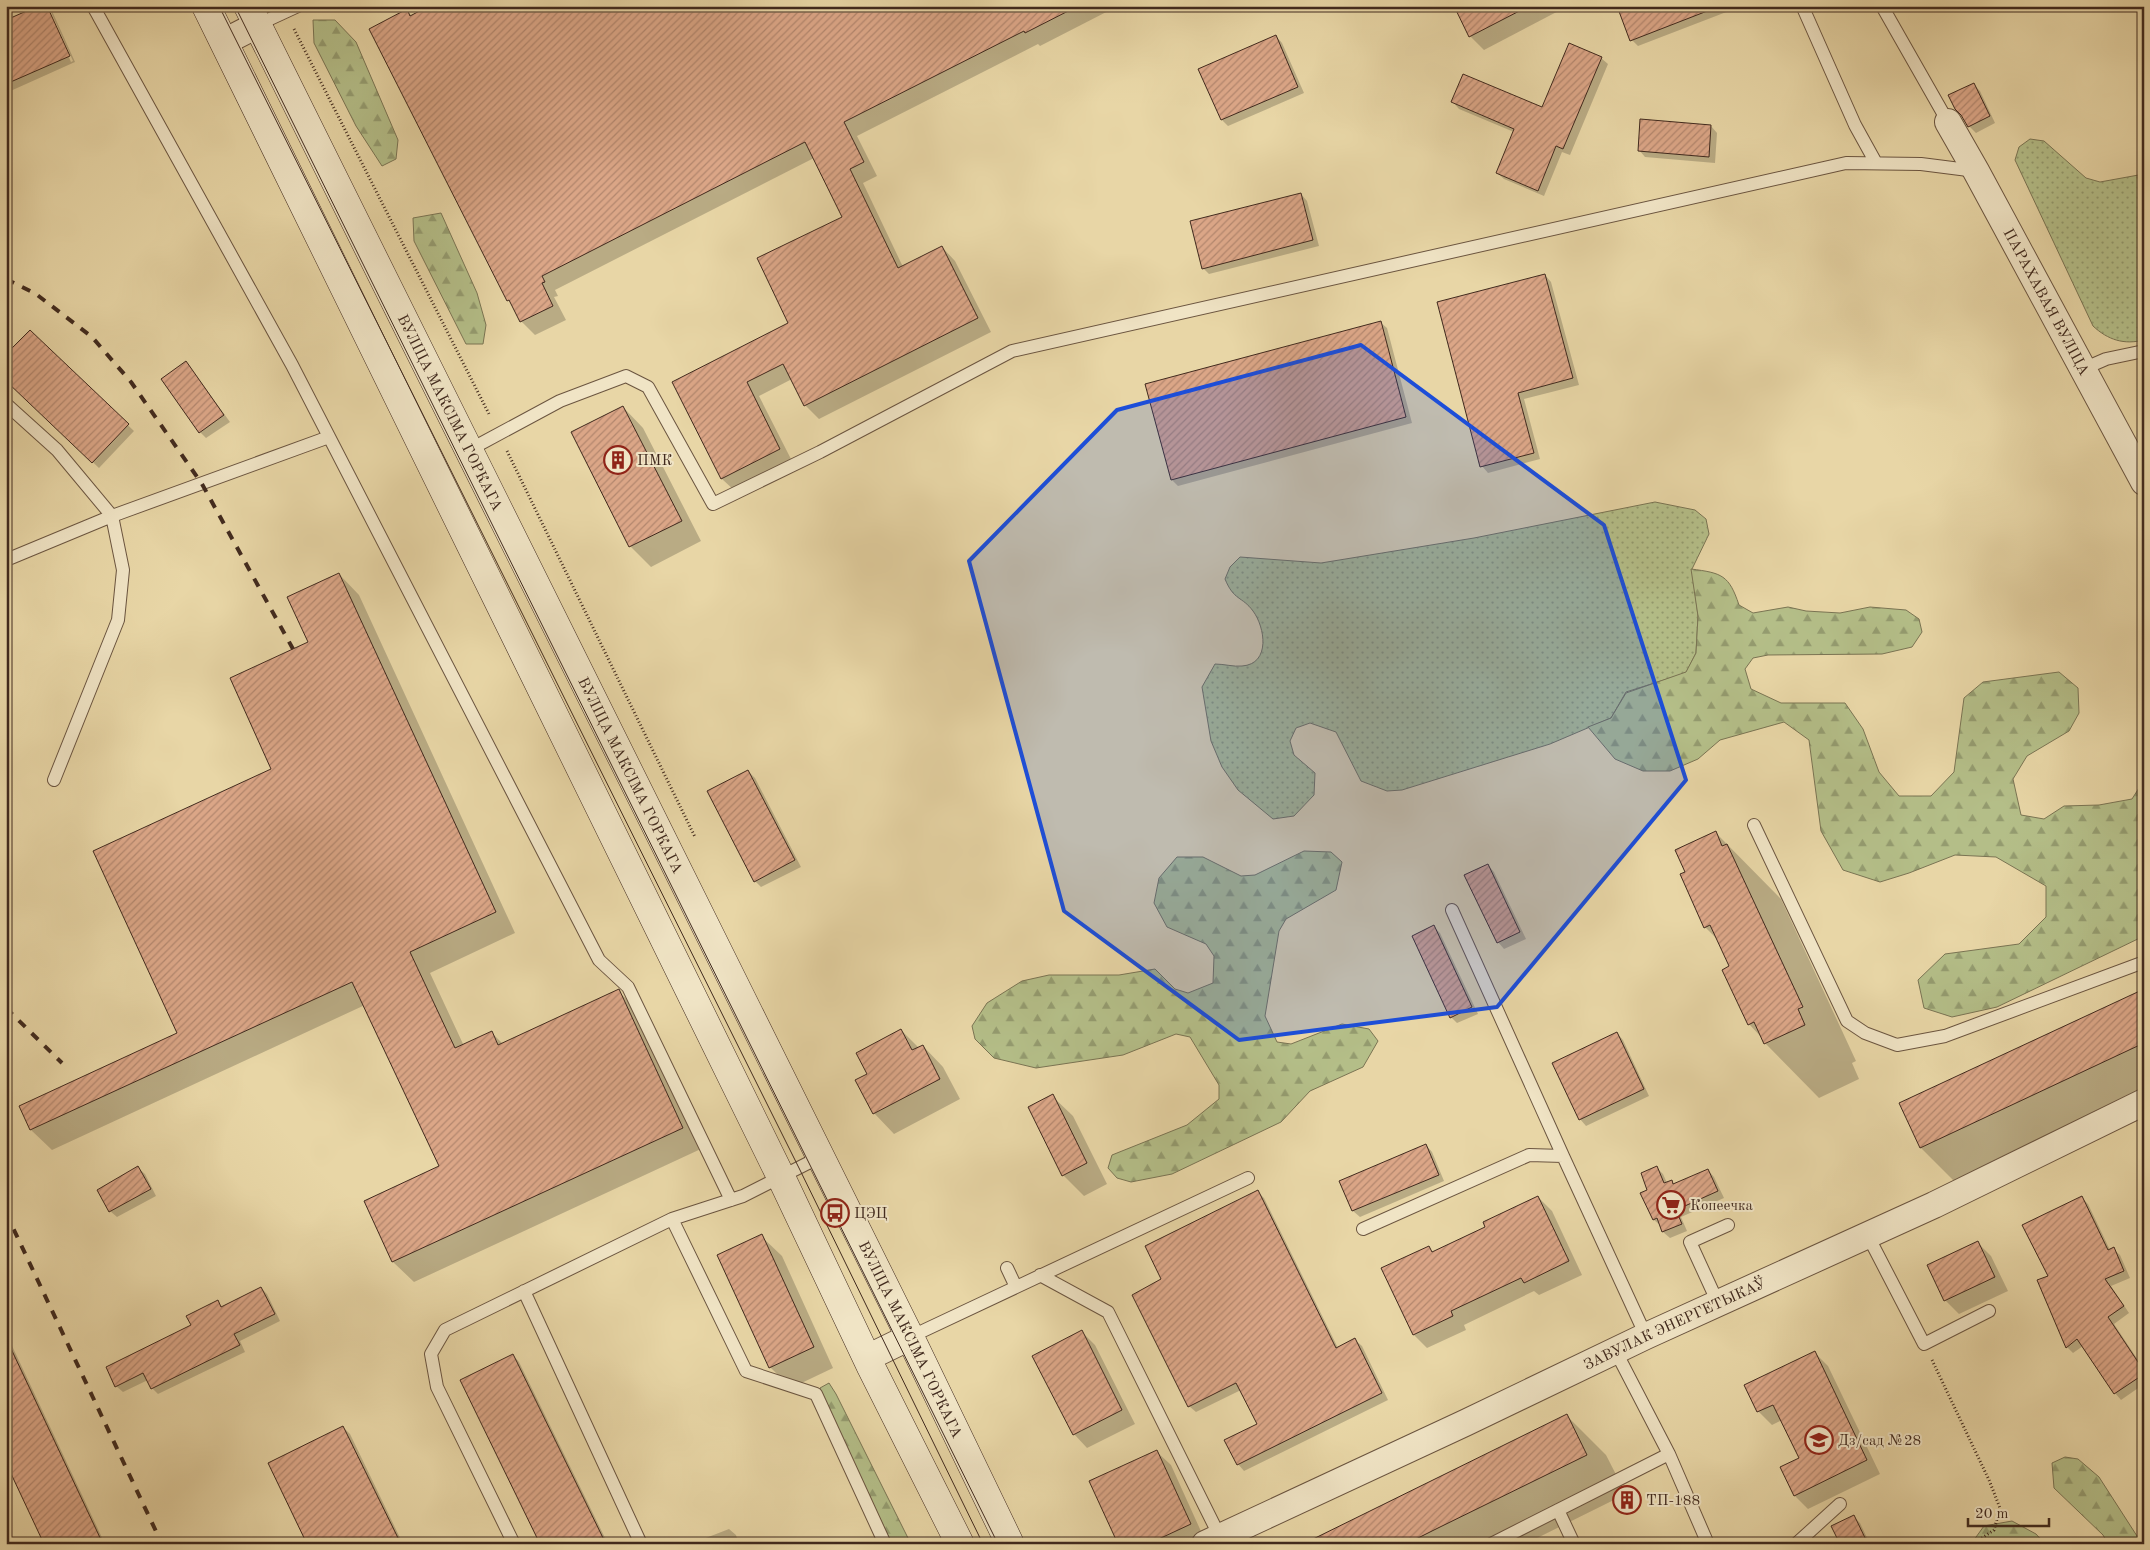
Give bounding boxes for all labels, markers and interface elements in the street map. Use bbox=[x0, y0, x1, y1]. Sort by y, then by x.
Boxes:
street label: ПАРАХАВАЯ ВУЛІЦА bbox=[2000, 226, 2091, 379]
street label: ВУЛІЦА МАКСІМА ГОРКАГА bbox=[394, 313, 504, 514]
building icon: ПМК bbox=[603, 445, 633, 475]
place label: ПМК bbox=[637, 454, 672, 469]
street label: ВУЛІЦА МАКСІМА ГОРКАГА bbox=[574, 675, 684, 877]
supermarket icon: Копеечка bbox=[1656, 1190, 1686, 1220]
bus stop icon: ЦЭЦ bbox=[820, 1198, 850, 1228]
place label: Копеечка bbox=[1690, 1199, 1753, 1214]
place label: ЦЭЦ bbox=[854, 1207, 888, 1222]
street label: ВУЛІЦА МАКСІМА ГОРКАГА bbox=[855, 1239, 964, 1441]
street label: ЗАВУЛАК ЭНЕРГЕТЫКАЎ bbox=[1582, 1273, 1769, 1374]
school or university icon: Дз/сад №28 bbox=[1804, 1425, 1834, 1455]
place label: Дз/сад №28 bbox=[1838, 1434, 1921, 1449]
building icon: ТП-188 bbox=[1612, 1485, 1642, 1515]
place label: ТП-188 bbox=[1646, 1494, 1700, 1509]
scale bar bbox=[1968, 1495, 2049, 1527]
text: 20 m bbox=[1975, 1507, 2009, 1522]

